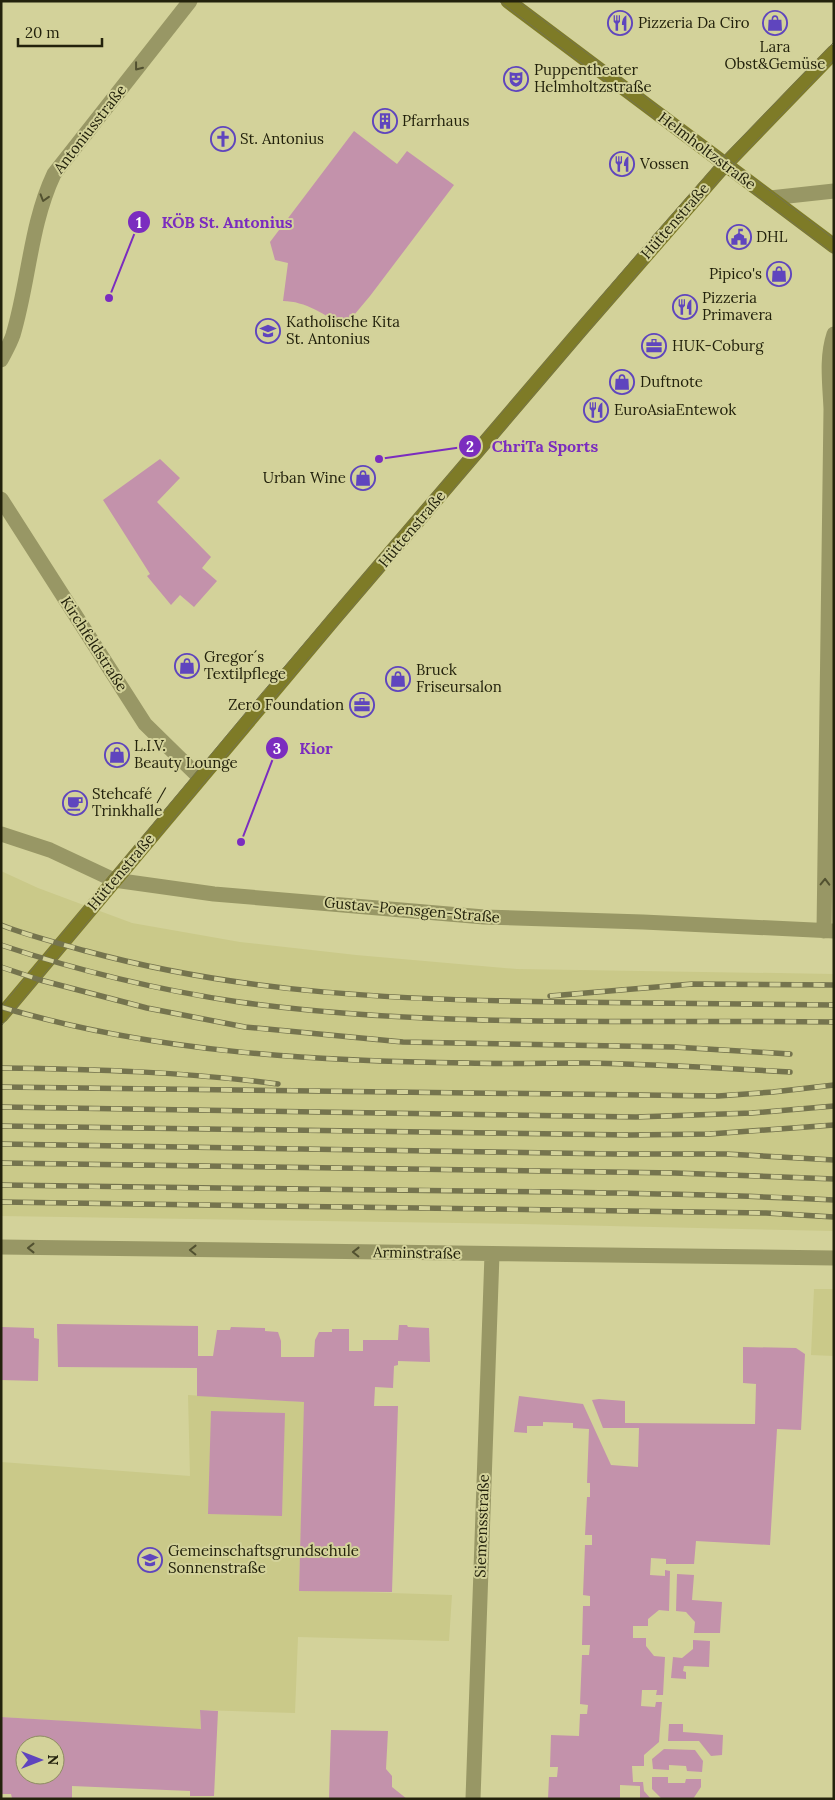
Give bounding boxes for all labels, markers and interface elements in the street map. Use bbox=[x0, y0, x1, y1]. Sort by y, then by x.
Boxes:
restaurant icon: Pizzeria Da Ciro bbox=[607, 10, 633, 36]
shop icon: Lara Obst&Gemüse bbox=[762, 10, 788, 36]
place label: Pizzeria Da Ciro bbox=[638, 13, 750, 32]
scale bar bbox=[18, 15, 101, 47]
text: 20 m bbox=[25, 23, 60, 42]
place label: Lara Obst&Gemüse bbox=[725, 37, 825, 73]
place label: Puppentheater Helmholtzstraße bbox=[534, 60, 652, 96]
one-way arrow bbox=[135, 61, 144, 71]
theatre icon: Puppentheater Helmholtzstraße bbox=[503, 66, 529, 92]
street label: Antoniusstraße bbox=[48, 81, 130, 178]
building icon: Pfarrhaus bbox=[372, 108, 398, 134]
street label: Helmholtzstraße bbox=[655, 108, 760, 194]
place label: Pfarrhaus bbox=[402, 111, 469, 130]
church icon: St. Antonius bbox=[210, 126, 236, 152]
place label: St. Antonius bbox=[240, 129, 324, 148]
restaurant icon: Vossen bbox=[609, 151, 635, 177]
place label: Vossen bbox=[639, 154, 689, 173]
street label: Hüttenstraße bbox=[636, 179, 713, 263]
one-way arrow bbox=[39, 194, 49, 202]
callout: KÖB St. Antonius bbox=[126, 207, 302, 238]
text: KÖB St. Antonius bbox=[161, 212, 293, 232]
text: 1 bbox=[136, 213, 142, 232]
public building icon: DHL bbox=[726, 224, 752, 250]
place label: DHL bbox=[756, 227, 788, 246]
shop icon: Pipico's bbox=[766, 261, 792, 287]
place label: Pipico's bbox=[709, 264, 762, 283]
place label: Pizzeria Primavera bbox=[702, 288, 773, 324]
restaurant icon: Pizzeria Primavera bbox=[672, 294, 698, 320]
place label: Katholische Kita St. Antonius bbox=[286, 312, 400, 348]
school or university icon: Katholische Kita St. Antonius bbox=[255, 318, 281, 344]
office icon: HUK-Coburg bbox=[641, 333, 667, 359]
place label: HUK-Coburg bbox=[672, 336, 764, 355]
shop icon: Duftnote bbox=[609, 369, 635, 395]
place label: Duftnote bbox=[640, 372, 703, 391]
restaurant icon: EuroAsiaEntewok bbox=[583, 397, 609, 423]
place label: EuroAsiaEntewok bbox=[614, 400, 736, 419]
callout: ChriTa Sports bbox=[457, 431, 609, 462]
text: ChriTa Sports bbox=[492, 436, 598, 456]
text: 2 bbox=[466, 437, 474, 456]
shop icon: Urban Wine bbox=[350, 465, 376, 491]
place label: Urban Wine bbox=[263, 468, 346, 487]
street label: Hüttenstraße bbox=[374, 486, 449, 571]
street label: Kirchfeldstraße bbox=[57, 593, 132, 695]
place label: Gregor´s Textilpflege bbox=[204, 647, 286, 683]
shop icon: Gregor´s Textilpflege bbox=[174, 653, 200, 679]
place label: Bruck Friseursalon bbox=[416, 660, 502, 696]
shop icon: Bruck Friseursalon bbox=[385, 666, 411, 692]
office icon: Zero Foundation bbox=[349, 692, 375, 718]
place label: Zero Foundation bbox=[228, 695, 344, 714]
callout: Kior bbox=[264, 733, 343, 764]
place label: L.I.V. Beauty Lounge bbox=[134, 736, 238, 772]
text: Kior bbox=[299, 738, 333, 758]
text: 3 bbox=[273, 739, 281, 758]
shop icon: L.I.V. Beauty Lounge bbox=[104, 742, 130, 768]
place label: Stehcafé / Trinkhalle bbox=[92, 784, 167, 820]
cafe icon: Stehcafé / Trinkhalle bbox=[62, 790, 88, 816]
street label: Hüttenstraße bbox=[83, 829, 158, 914]
one-way arrow bbox=[820, 878, 830, 886]
street label: Gustav-Poensgen-Straße bbox=[323, 892, 501, 927]
street label: Arminstraße bbox=[372, 1242, 461, 1263]
one-way arrow bbox=[26, 1243, 34, 1253]
one-way arrow bbox=[189, 1245, 196, 1255]
one-way arrow bbox=[351, 1247, 359, 1257]
street label: Siemensstraße bbox=[470, 1474, 493, 1578]
place label: Gemeinschaftsgrundschule Sonnenstraße bbox=[168, 1541, 359, 1577]
school or university icon: Gemeinschaftsgrundschule Sonnenstraße bbox=[137, 1547, 163, 1573]
north arrow bbox=[15, 1735, 65, 1785]
text: N bbox=[44, 1755, 62, 1766]

